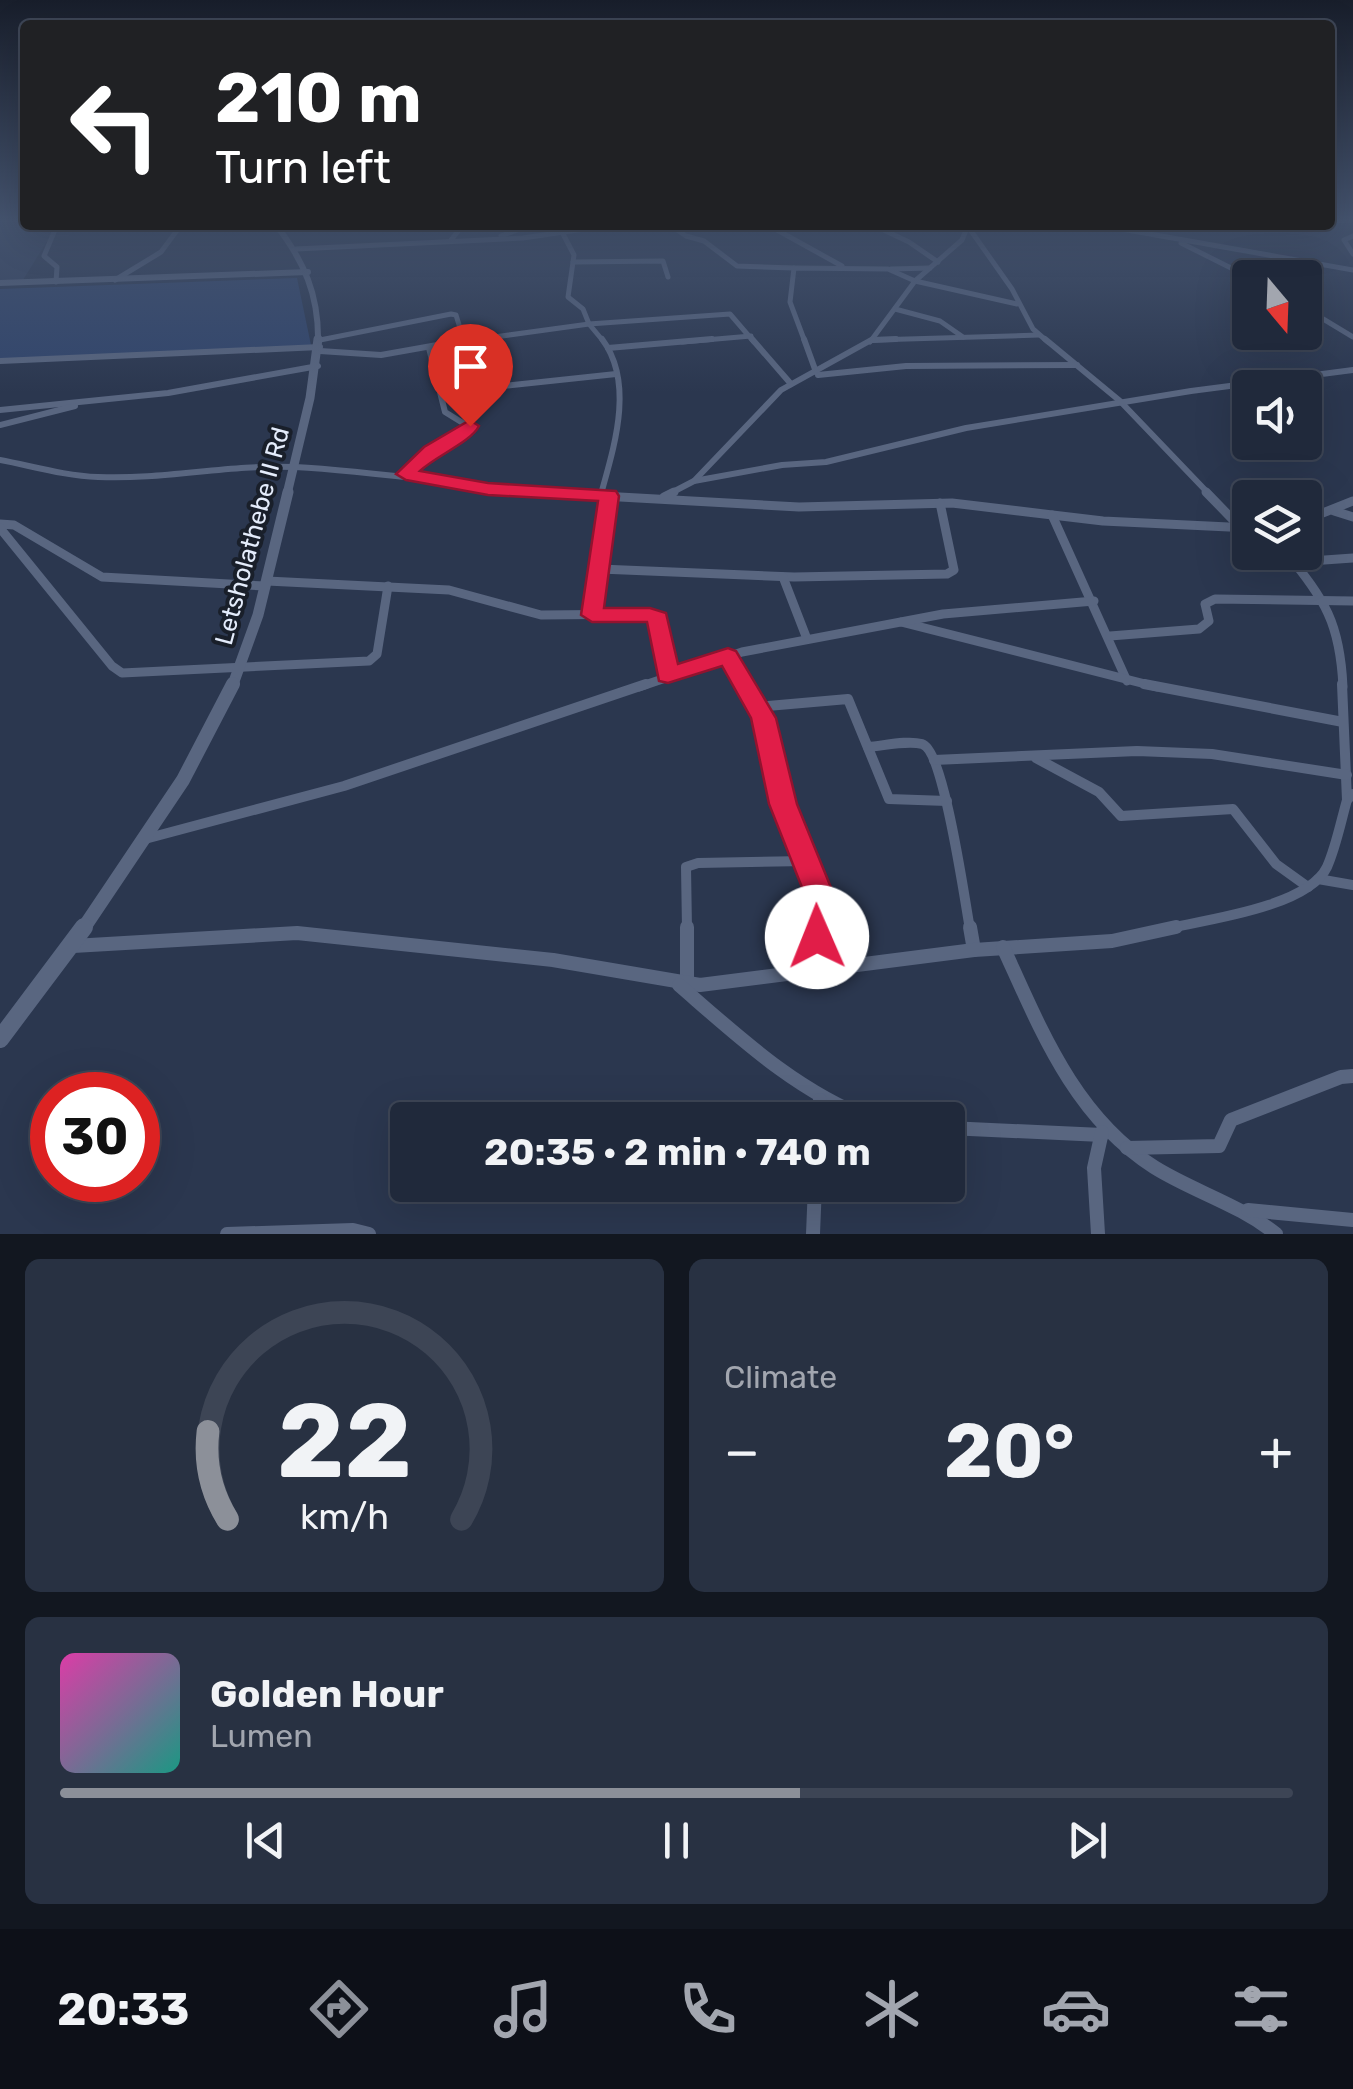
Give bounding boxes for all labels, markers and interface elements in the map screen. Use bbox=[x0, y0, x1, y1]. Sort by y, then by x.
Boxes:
text: 210 m bbox=[215, 57, 422, 140]
icon: left bbox=[50, 60, 180, 190]
text: Turn left bbox=[215, 141, 391, 194]
north arrow bbox=[1232, 260, 1322, 350]
map controls bbox=[1232, 260, 1322, 570]
pin bbox=[428, 324, 513, 427]
icon: arrive bbox=[443, 339, 498, 394]
button: sound bbox=[1232, 370, 1322, 460]
street label: Letsholathebe II Rd bbox=[209, 424, 295, 648]
button: layers bbox=[1232, 480, 1322, 570]
position arrow bbox=[765, 885, 869, 989]
speed limit sign: 30 bbox=[30, 1072, 160, 1202]
text: 20:35 · 2 min · 740 m bbox=[484, 1129, 871, 1175]
text: Climate bbox=[724, 1358, 837, 1396]
text: 22 bbox=[277, 1380, 412, 1503]
text: 20° bbox=[944, 1407, 1075, 1496]
text: − bbox=[724, 1419, 760, 1484]
text: + bbox=[1259, 1419, 1293, 1484]
text: km/h bbox=[300, 1496, 389, 1538]
text: Golden Hour bbox=[210, 1671, 444, 1717]
text: Lumen bbox=[210, 1717, 313, 1755]
icon: previous bbox=[238, 1813, 293, 1868]
icon: pause bbox=[649, 1813, 704, 1868]
icon: next bbox=[1060, 1813, 1115, 1868]
icon: directions bbox=[304, 1974, 374, 2044]
icon: music bbox=[488, 1974, 558, 2044]
icon: phone bbox=[673, 1974, 743, 2044]
icon: climate bbox=[857, 1974, 927, 2044]
icon: car bbox=[1041, 1974, 1111, 2044]
icon: filters bbox=[1226, 1974, 1296, 2044]
text: 20:33 bbox=[57, 1983, 190, 2036]

